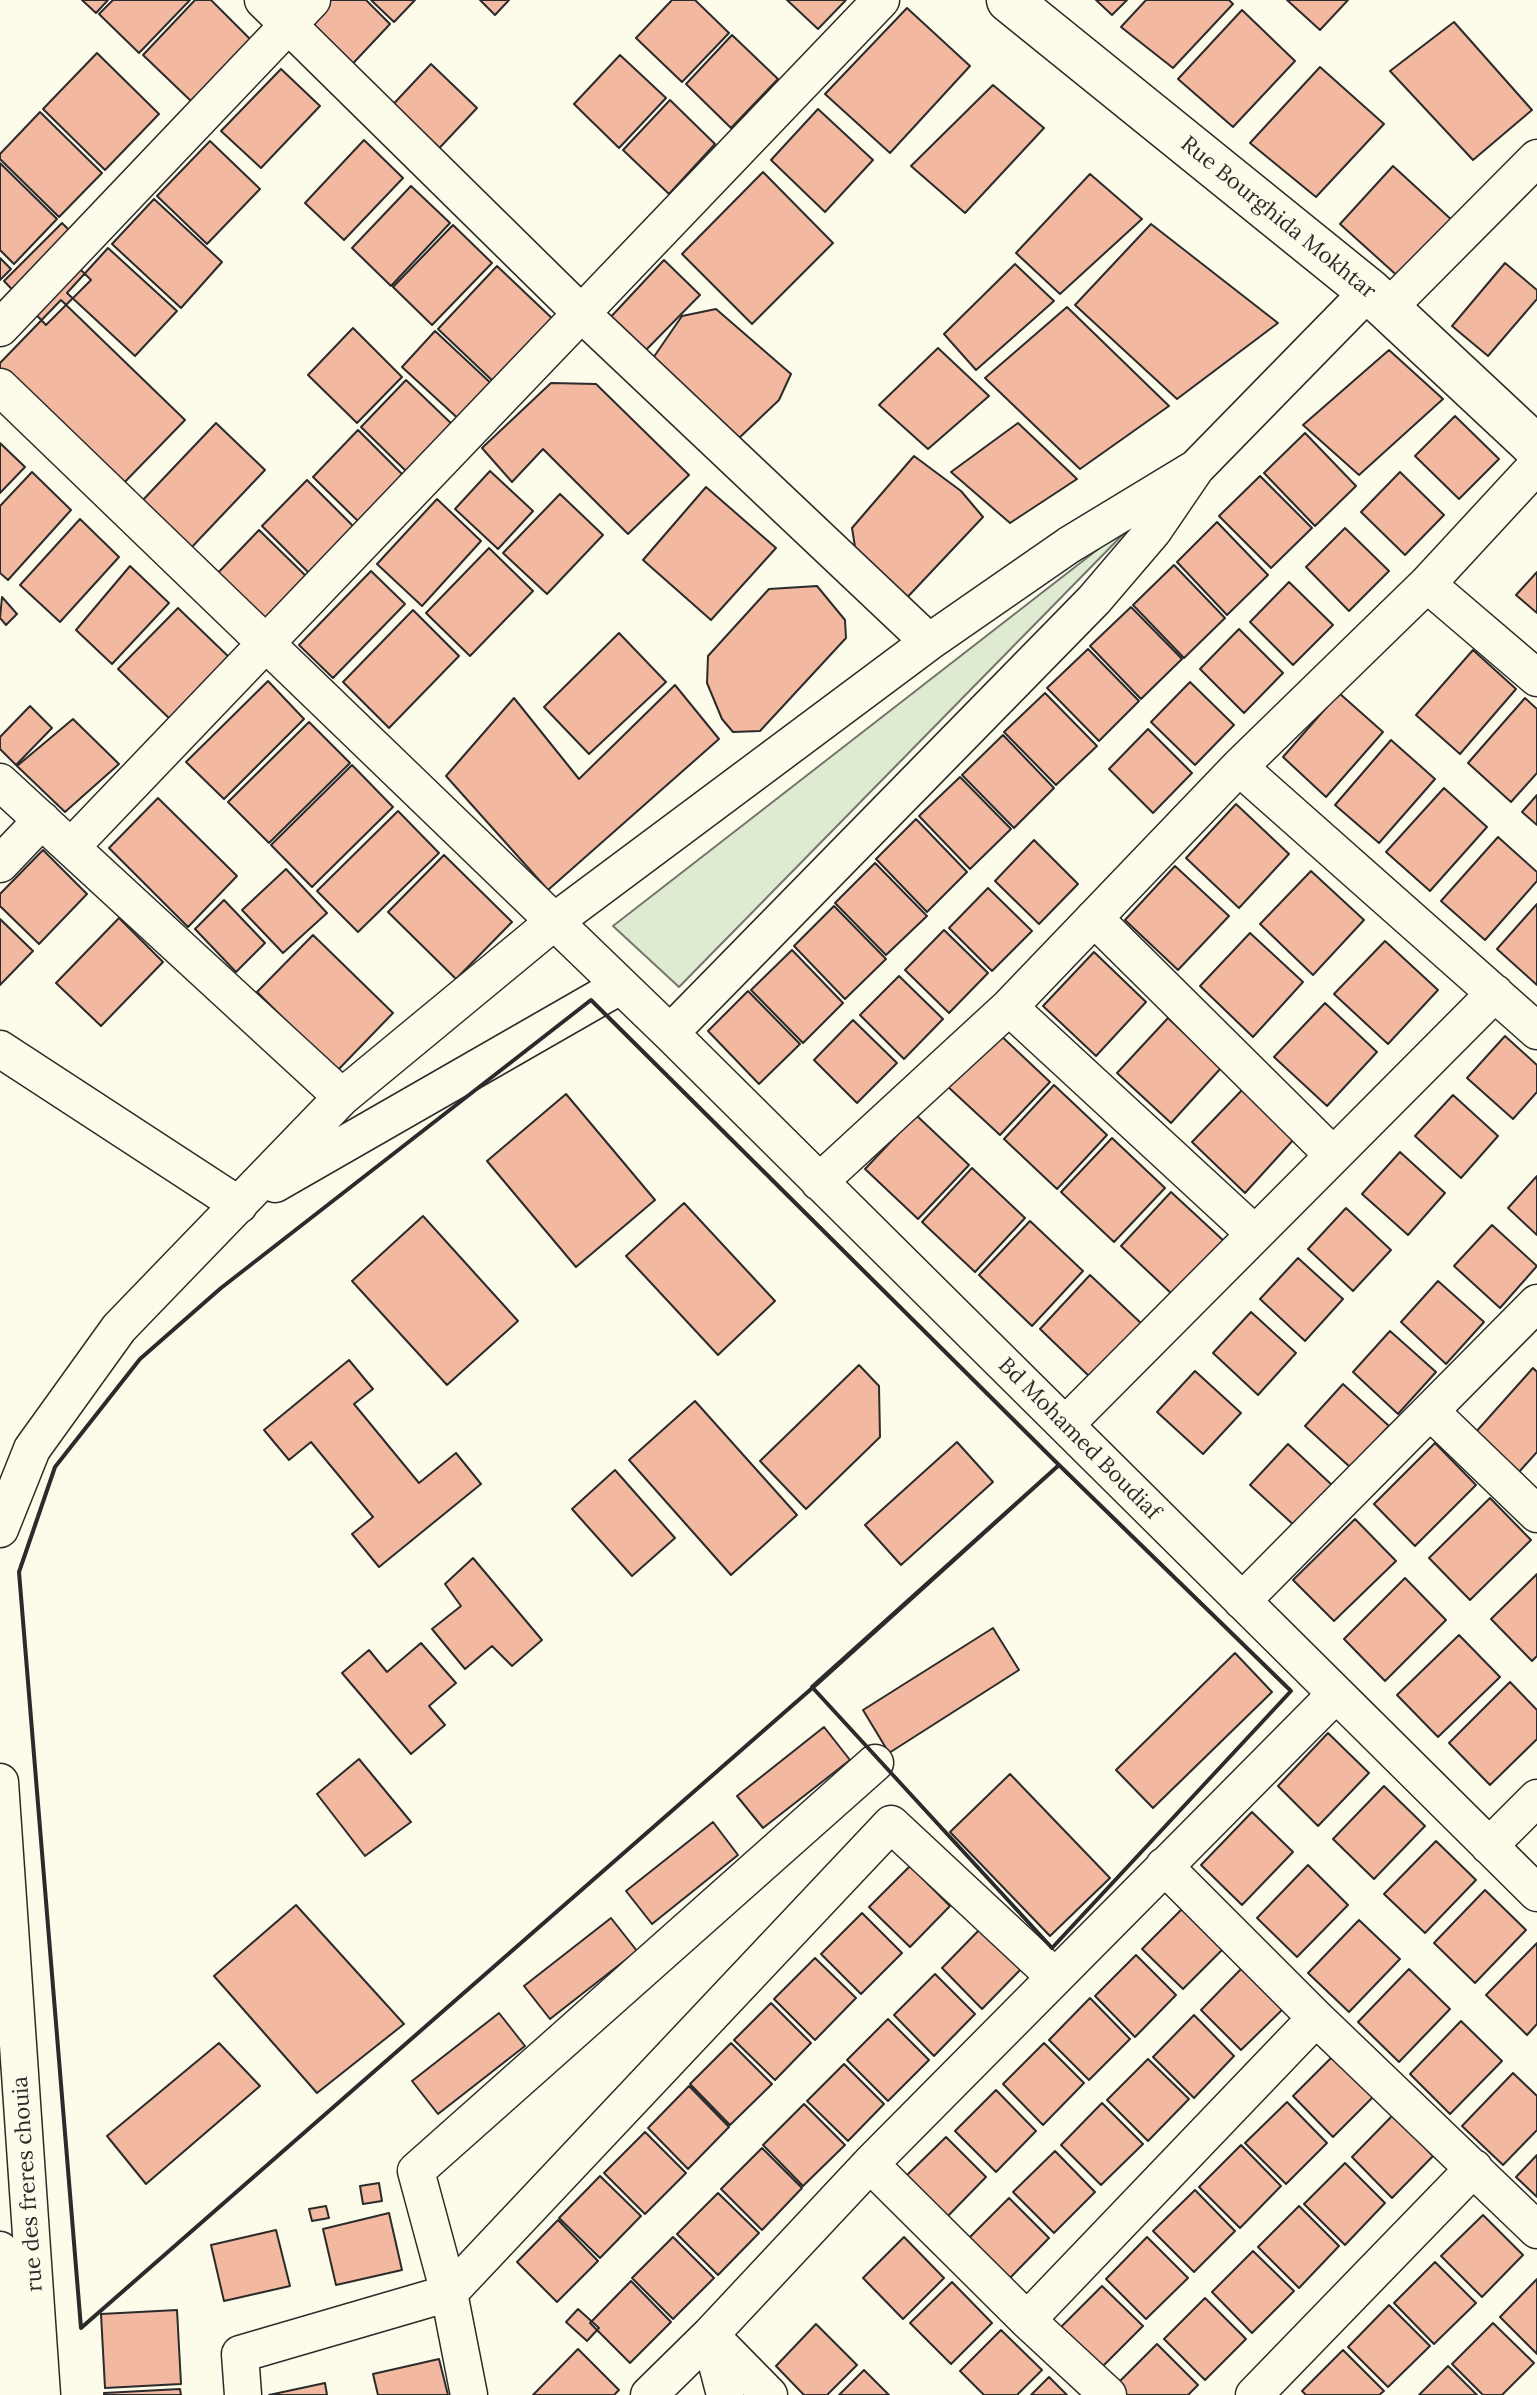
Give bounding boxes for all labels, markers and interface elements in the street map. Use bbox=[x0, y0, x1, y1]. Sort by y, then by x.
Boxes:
street label: Rue Bourghida Mokhtar bbox=[1175, 131, 1381, 305]
street label: Bd Mohamed Boudiaf bbox=[992, 1352, 1166, 1526]
street label: rue des freres chouia bbox=[7, 2075, 49, 2293]

